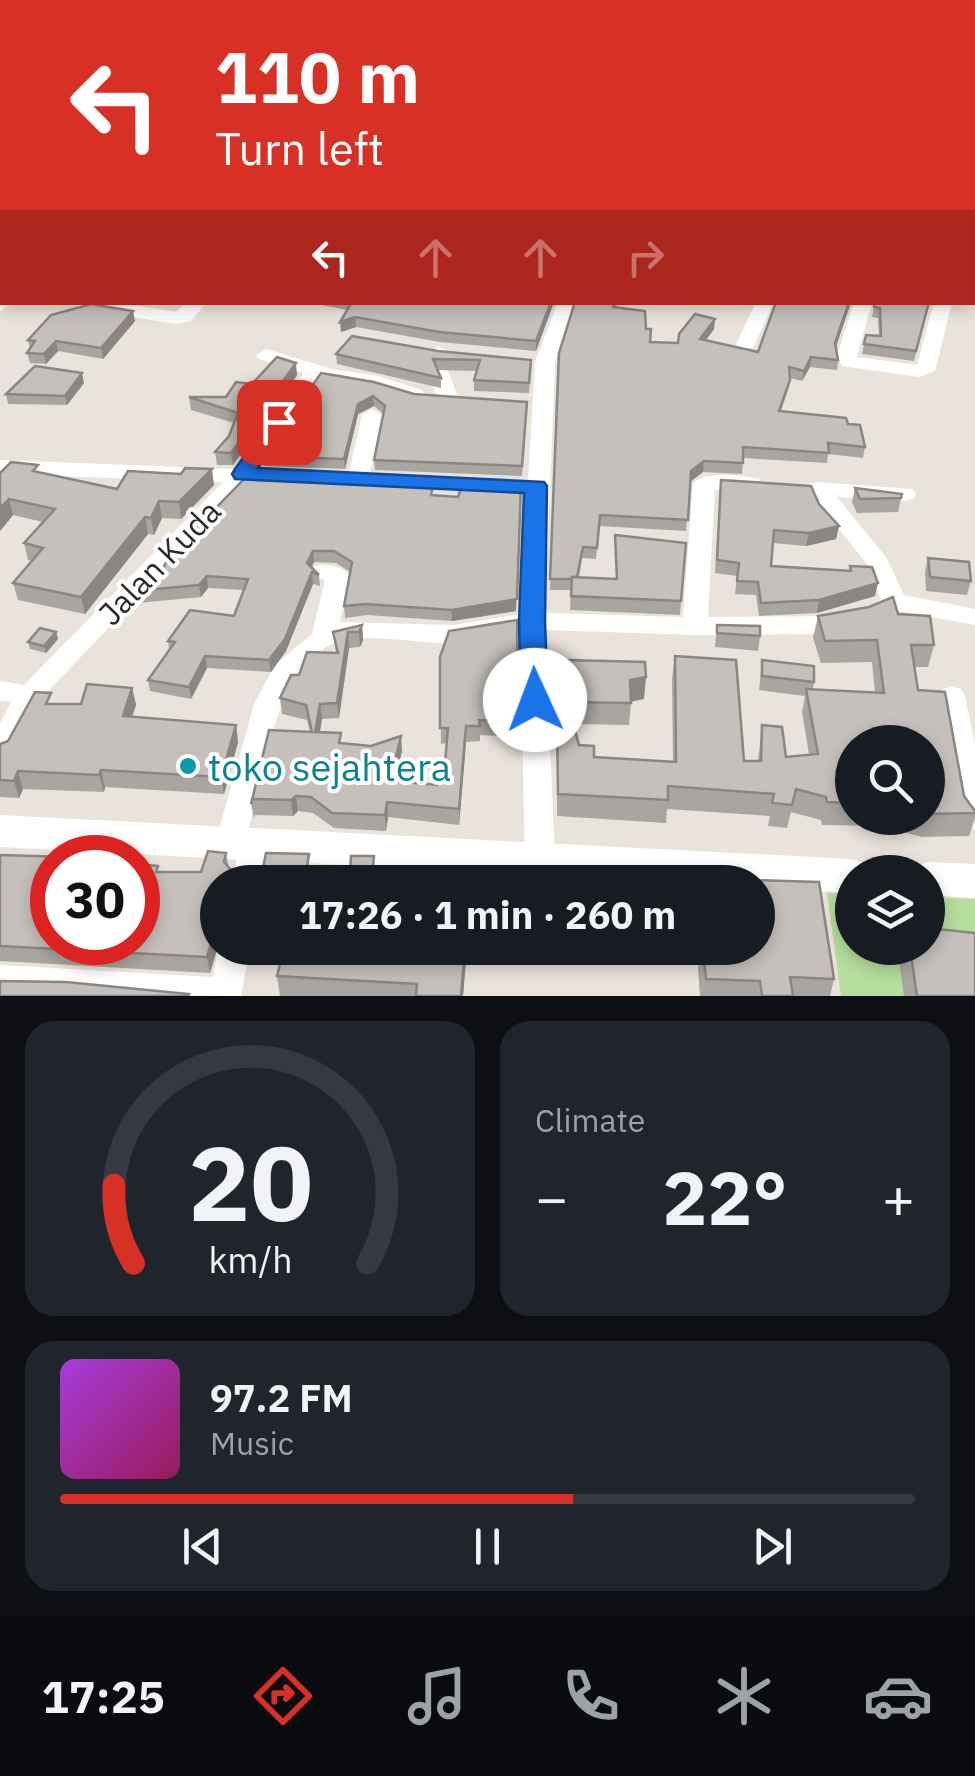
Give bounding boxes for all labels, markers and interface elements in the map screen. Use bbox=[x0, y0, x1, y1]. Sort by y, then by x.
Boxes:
text: 110 m bbox=[215, 31, 420, 122]
icon: left bbox=[50, 40, 180, 170]
text: Turn left bbox=[215, 119, 384, 177]
icon: left bbox=[303, 230, 358, 285]
icon: ahead bbox=[408, 230, 463, 285]
icon: ahead bbox=[513, 230, 568, 285]
icon: right bbox=[618, 230, 673, 285]
pin bbox=[237, 380, 322, 465]
icon: arrive bbox=[252, 395, 307, 450]
street label: Jalan Kuda bbox=[89, 490, 229, 634]
position arrow bbox=[483, 648, 587, 752]
map controls bbox=[835, 725, 945, 965]
button: search bbox=[835, 725, 945, 835]
place label: toko sejahtera bbox=[208, 742, 451, 791]
marker: toko sejahtera bbox=[177, 755, 199, 777]
speed limit sign: 30 bbox=[30, 835, 160, 965]
button: layers bbox=[835, 855, 945, 965]
text: 17:26 · 1 min · 260 m bbox=[299, 890, 676, 939]
text: Climate bbox=[535, 1099, 645, 1141]
text: 20 bbox=[188, 1114, 312, 1250]
text: 22° bbox=[662, 1148, 788, 1246]
text: − bbox=[535, 1162, 568, 1233]
text: + bbox=[882, 1162, 915, 1233]
text: km/h bbox=[208, 1236, 292, 1283]
text: 97.2 FM bbox=[210, 1373, 353, 1422]
text: Music bbox=[210, 1422, 294, 1464]
icon: previous bbox=[175, 1519, 230, 1574]
icon: pause bbox=[460, 1519, 515, 1574]
icon: next bbox=[745, 1519, 800, 1574]
icon: directions bbox=[248, 1661, 318, 1731]
icon: music bbox=[402, 1661, 472, 1731]
icon: phone bbox=[556, 1661, 626, 1731]
icon: climate bbox=[709, 1661, 779, 1731]
icon: car bbox=[863, 1661, 933, 1731]
text: 17:25 bbox=[42, 1667, 165, 1725]

